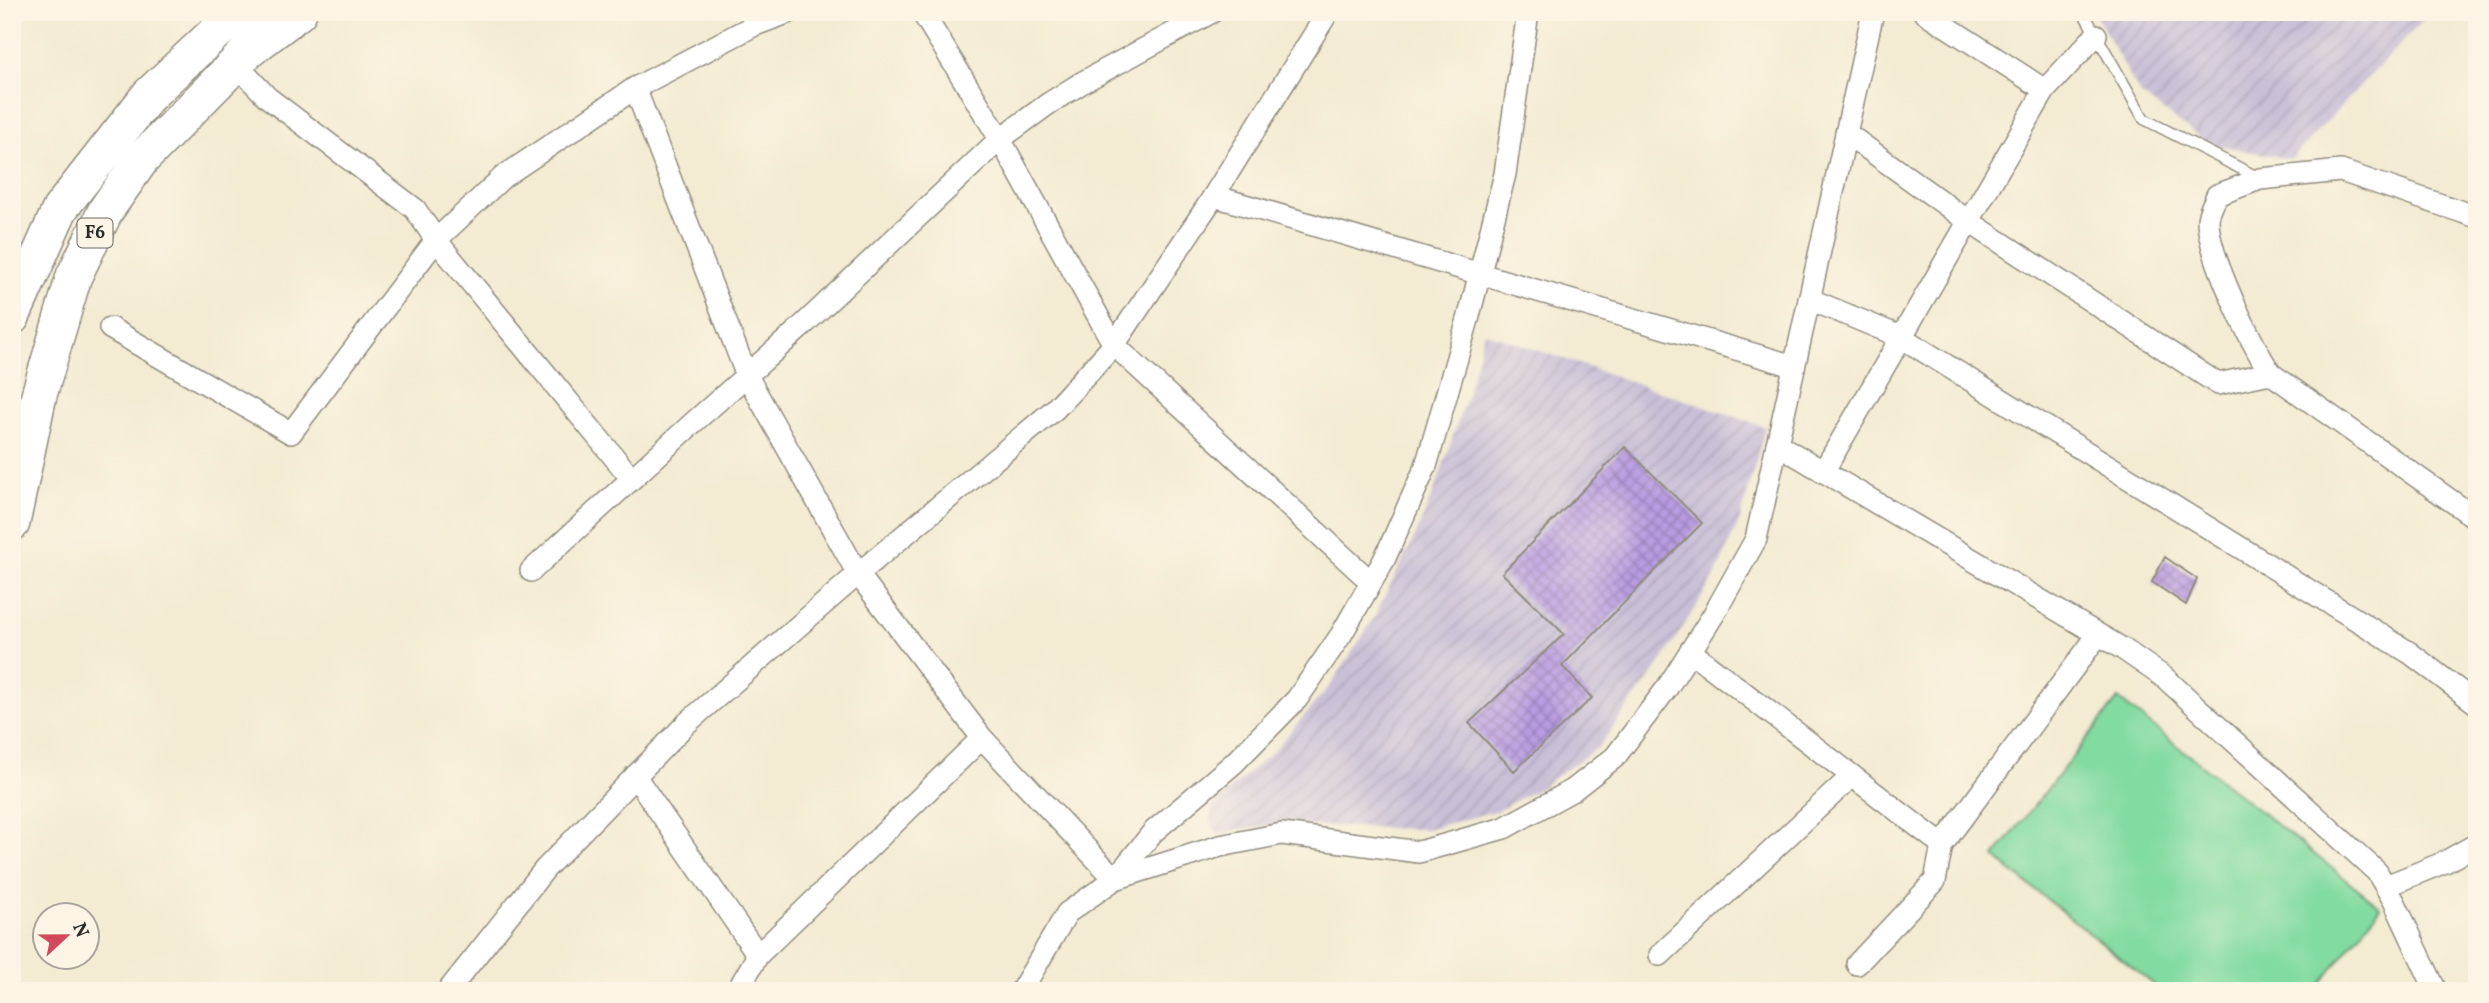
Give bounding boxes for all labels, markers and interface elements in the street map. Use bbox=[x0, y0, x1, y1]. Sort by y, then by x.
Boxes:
road number: F6 bbox=[78, 218, 112, 247]
north arrow bbox=[32, 902, 102, 972]
text: N bbox=[65, 919, 95, 942]

